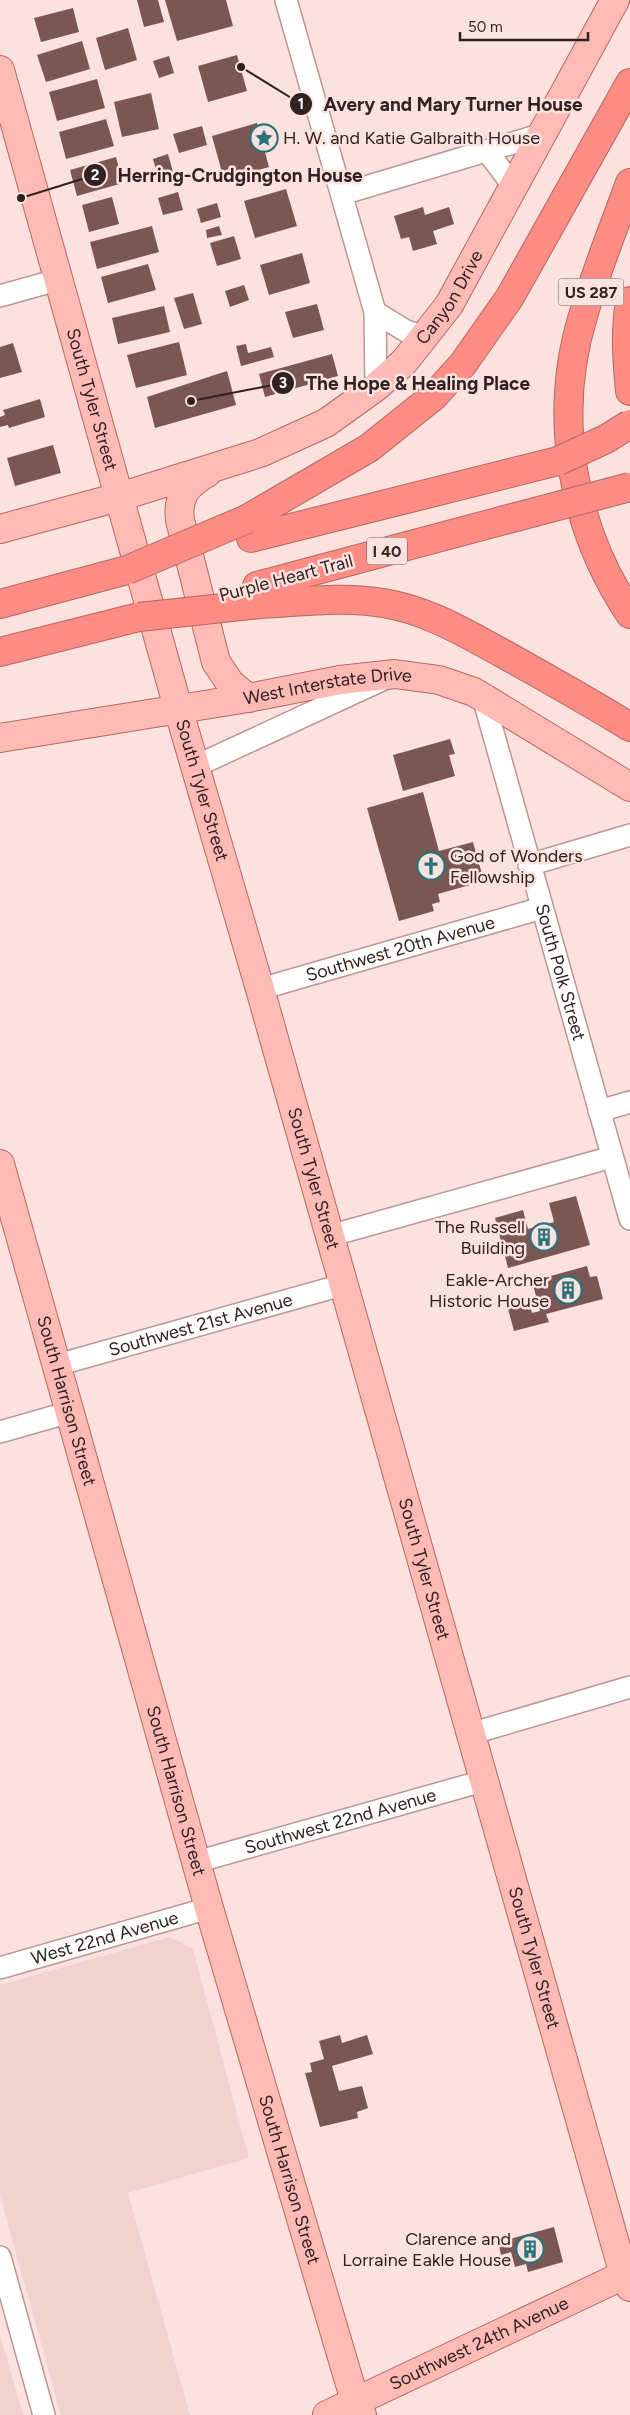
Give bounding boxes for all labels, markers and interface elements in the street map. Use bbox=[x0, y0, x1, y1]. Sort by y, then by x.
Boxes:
scale bar bbox=[460, 10, 588, 42]
text: 50 m bbox=[468, 18, 503, 36]
callout: Avery and Mary Turner House bbox=[288, 87, 592, 121]
text: Avery and Mary Turner House bbox=[324, 93, 583, 116]
text: 1 bbox=[298, 95, 304, 113]
place icon: H. W. and Katie Galbraith House bbox=[249, 123, 279, 153]
place label: H. W. and Katie Galbraith House bbox=[283, 127, 540, 149]
callout: Herring-Crudgington House bbox=[83, 158, 373, 192]
text: Herring-Crudgington House bbox=[117, 164, 363, 187]
text: 2 bbox=[91, 166, 100, 184]
street label: Canyon Drive bbox=[411, 246, 488, 349]
road number: US 287 bbox=[558, 278, 624, 306]
street label: South Tyler Street bbox=[62, 326, 122, 473]
callout: The Hope & Healing Place bbox=[271, 366, 540, 400]
text: The Hope & Healing Place bbox=[306, 372, 530, 395]
text: 3 bbox=[279, 374, 287, 392]
road number: I 40 bbox=[367, 538, 407, 564]
street label: Purple Heart Trail bbox=[217, 550, 355, 606]
street label: West Interstate Drive bbox=[241, 663, 414, 710]
street label: South Tyler Street bbox=[171, 717, 233, 864]
place label: God of Wonders Fellowship bbox=[450, 845, 583, 888]
church icon: God of Wonders Fellowship bbox=[416, 851, 446, 881]
street label: South Polk Street bbox=[531, 901, 590, 1043]
street label: Southwest 20th Avenue bbox=[303, 911, 497, 986]
street label: South Tyler Street bbox=[283, 1105, 344, 1252]
place label: The Russell Building bbox=[435, 1216, 525, 1259]
building icon: The Russell Building bbox=[529, 1222, 559, 1252]
place label: Eakle-Archer Historic House bbox=[429, 1269, 549, 1312]
building icon: Eakle-Archer Historic House bbox=[553, 1275, 583, 1305]
street label: Southwest 21st Avenue bbox=[106, 1288, 295, 1361]
street label: South Harrison Street bbox=[32, 1313, 101, 1489]
street label: South Tyler Street bbox=[394, 1495, 455, 1643]
street label: South Harrison Street bbox=[142, 1703, 210, 1878]
street label: Southwest 22nd Avenue bbox=[242, 1784, 439, 1859]
street label: South Tyler Street bbox=[504, 1884, 565, 2032]
street label: West 22nd Avenue bbox=[29, 1906, 181, 1969]
street label: South Harrison Street bbox=[254, 2092, 325, 2267]
place label: Clarence and Lorraine Eakle House bbox=[342, 2228, 511, 2271]
building icon: Clarence and Lorraine Eakle House bbox=[515, 2234, 545, 2264]
street label: Southwest 24th Avenue bbox=[386, 2292, 572, 2395]

